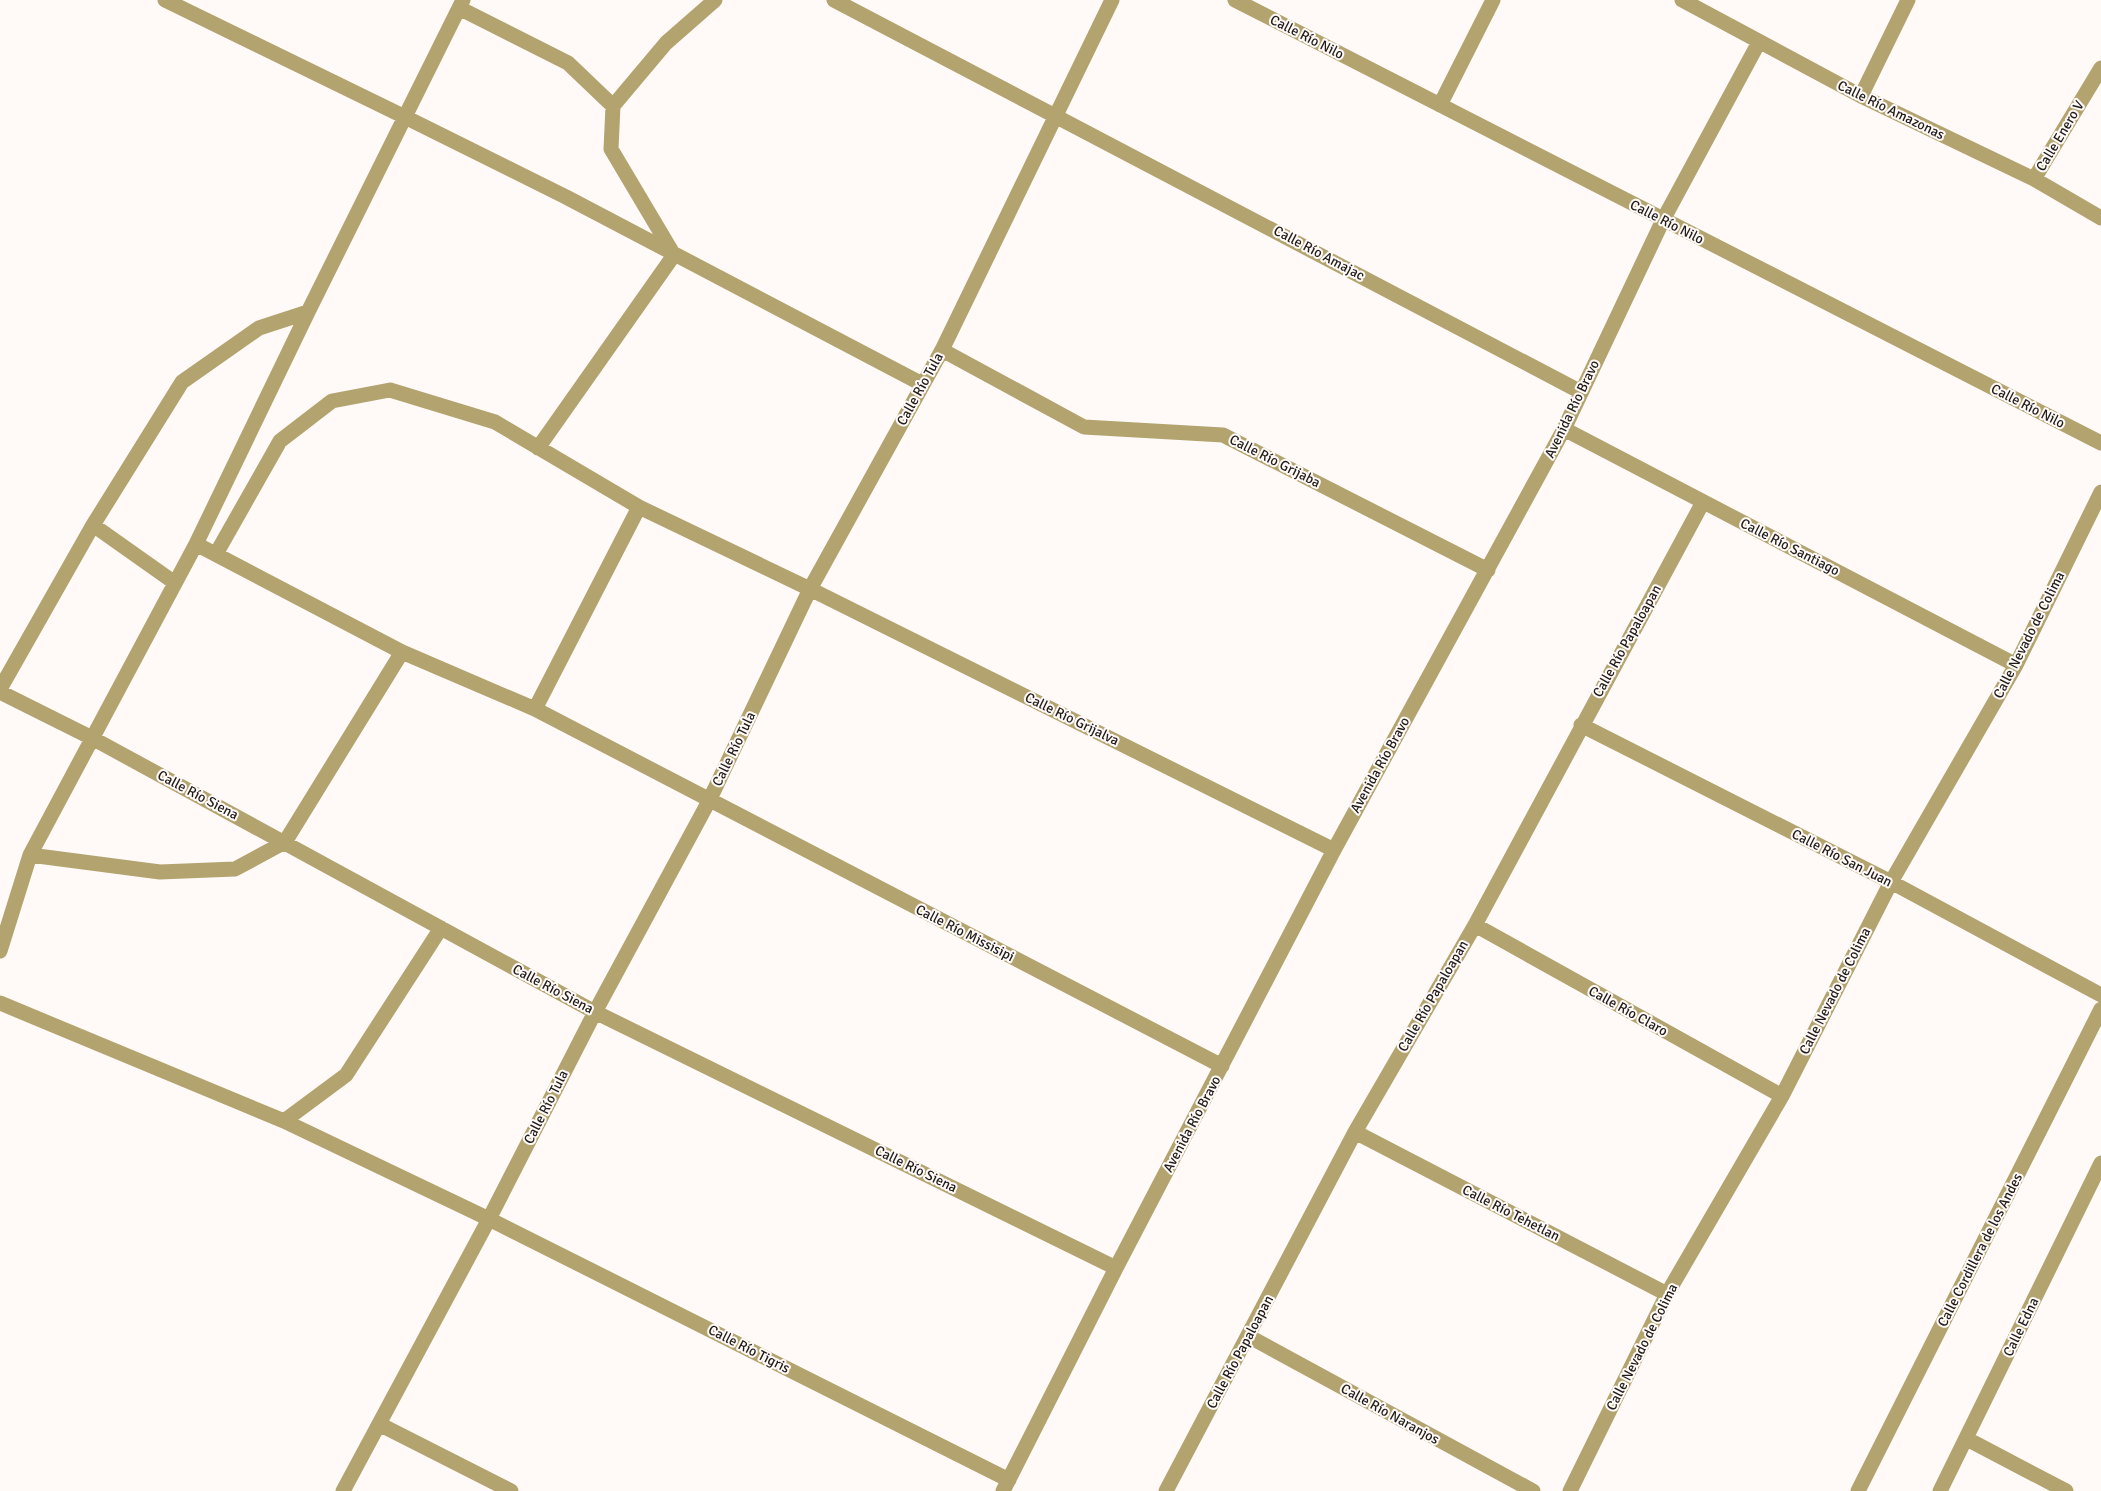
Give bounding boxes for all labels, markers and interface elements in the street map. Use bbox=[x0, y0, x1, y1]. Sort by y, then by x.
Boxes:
street label: Calle Río Nilo bbox=[1267, 11, 1347, 63]
street label: Calle Río Amazonas bbox=[1835, 77, 1947, 143]
street label: Calle Enero V bbox=[2032, 98, 2088, 174]
street label: Calle Río Nilo bbox=[1627, 196, 1707, 248]
street label: Calle Río Amajac bbox=[1271, 222, 1368, 284]
street label: Calle Río Tula bbox=[893, 350, 947, 428]
street label: Avenida Río Bravo bbox=[1541, 357, 1603, 461]
street label: Calle Río Nilo bbox=[1988, 380, 2068, 432]
street label: Calle Río Grijaba bbox=[1227, 431, 1323, 491]
street label: Calle Río Santiago bbox=[1738, 515, 1842, 579]
street label: Calle Nevado de Colima bbox=[1990, 569, 2068, 701]
street label: Calle Río Papaloapan bbox=[1589, 582, 1665, 700]
street label: Calle Río Grijalva bbox=[1022, 689, 1122, 749]
street label: Calle Río Tula bbox=[709, 709, 759, 789]
street label: Avenida Río Bravo bbox=[1347, 714, 1413, 816]
street label: Calle Río Siena bbox=[155, 767, 241, 823]
street label: Calle Río San Juan bbox=[1789, 825, 1895, 891]
street label: Calle Río Missisipi bbox=[913, 901, 1017, 965]
street label: Calle Nevado de Colima bbox=[1796, 925, 1874, 1057]
street label: Calle Río Papaloapan bbox=[1394, 937, 1472, 1055]
street label: Calle Río Siena bbox=[510, 961, 596, 1017]
street label: Calle Río Claro bbox=[1585, 982, 1671, 1040]
street label: Calle Río Tula bbox=[520, 1067, 572, 1147]
street label: Avenida Río Bravo bbox=[1159, 1073, 1225, 1175]
street label: Calle Río Siena bbox=[872, 1142, 960, 1196]
street label: Calle Cordillera de los Andes bbox=[1934, 1170, 2026, 1330]
street label: Calle Río Tehetlan bbox=[1459, 1181, 1563, 1245]
street label: Calle Nevado de Colima bbox=[1603, 1281, 1681, 1413]
street label: Calle Río Papaloapan bbox=[1203, 1292, 1277, 1412]
street label: Calle Edna bbox=[1999, 1295, 2043, 1359]
street label: Calle Río Tigris bbox=[705, 1321, 793, 1377]
street label: Calle Río Naranjos bbox=[1338, 1380, 1442, 1448]

